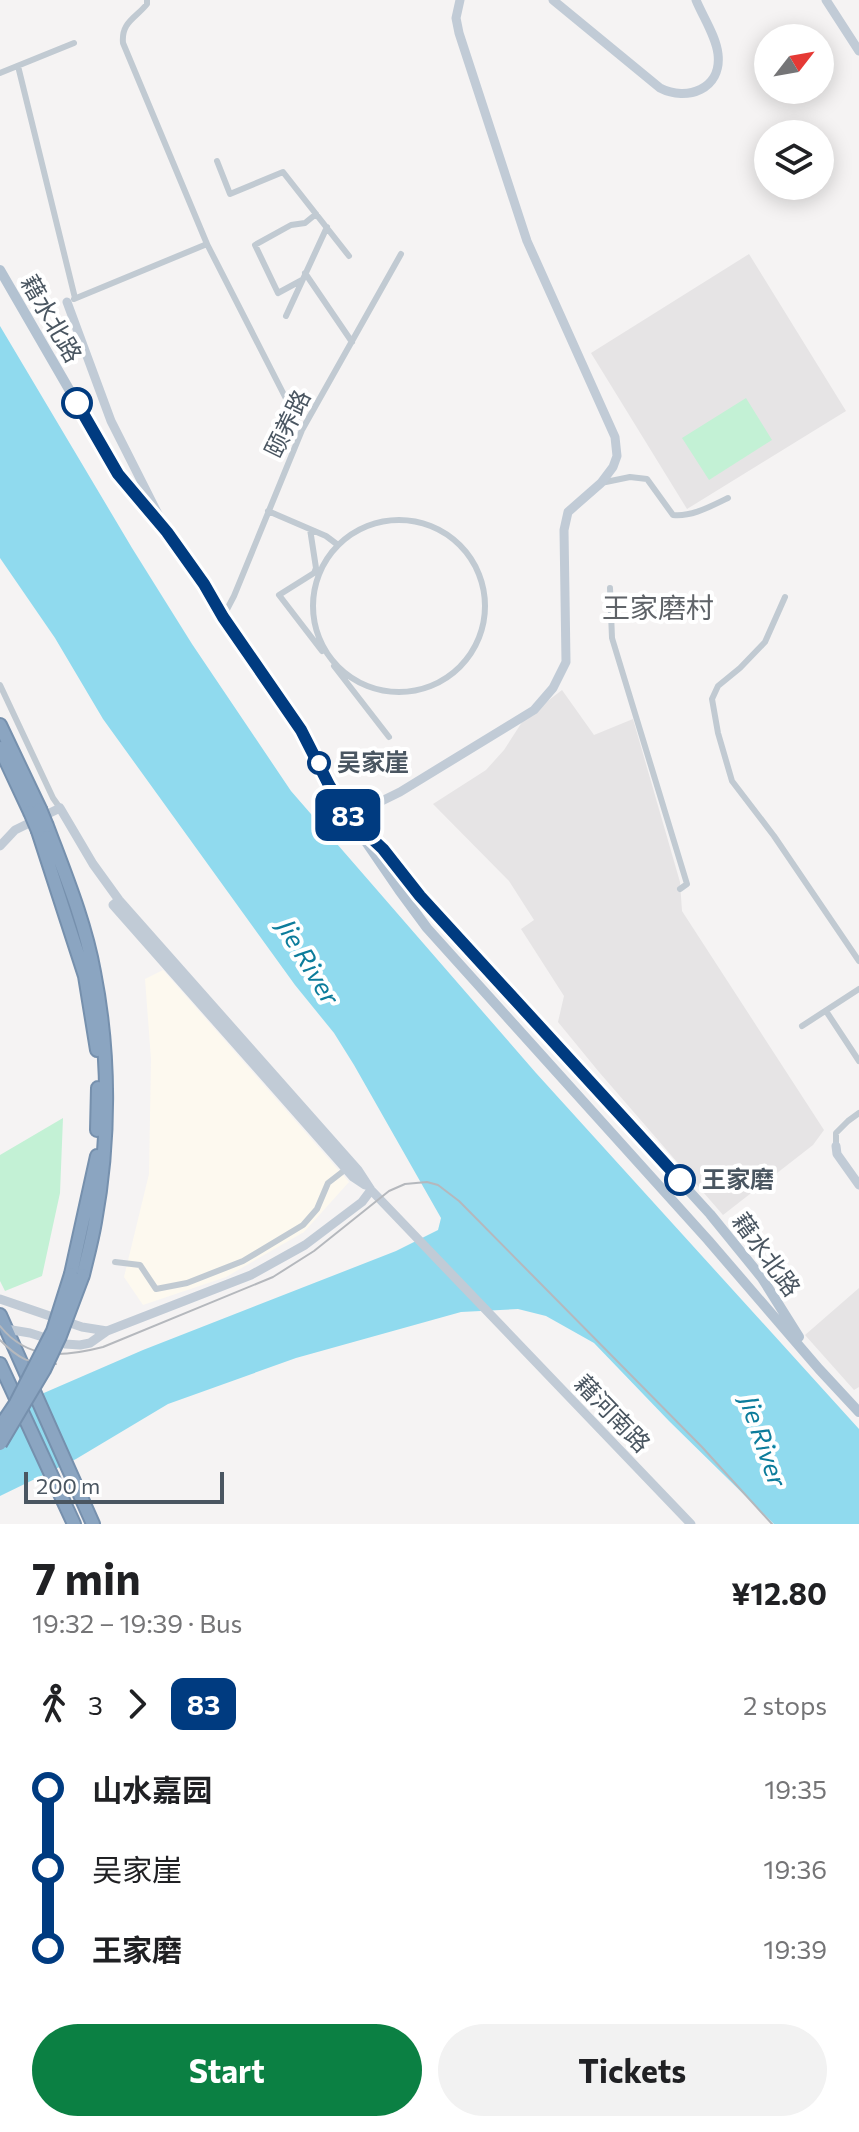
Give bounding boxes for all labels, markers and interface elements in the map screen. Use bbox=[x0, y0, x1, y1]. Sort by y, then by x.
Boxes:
north arrow bbox=[754, 24, 834, 104]
map controls bbox=[754, 24, 834, 200]
button: layers bbox=[754, 120, 834, 200]
street label: 藉水北路 bbox=[16, 269, 89, 367]
street label: 颐养路 bbox=[258, 385, 315, 462]
unlabelled marker bbox=[62, 388, 92, 418]
district label: 王家磨村 bbox=[602, 590, 714, 624]
place label: 吴家崖 bbox=[337, 747, 409, 776]
marker: 吴家崖 bbox=[308, 752, 330, 774]
line badge: 83 bbox=[312, 789, 384, 841]
text: 83 bbox=[331, 798, 365, 832]
water label: Jie River bbox=[271, 911, 348, 1011]
place label: 王家磨 bbox=[702, 1164, 774, 1193]
marker: 王家磨 bbox=[665, 1165, 695, 1195]
street label: 藉水北路 bbox=[727, 1207, 807, 1301]
street label: 藉河南路 bbox=[569, 1368, 657, 1458]
water label: Jie River bbox=[734, 1389, 795, 1492]
scale bar bbox=[24, 1468, 224, 1504]
text: 200 m bbox=[36, 1472, 100, 1499]
text: 7 min bbox=[32, 1550, 141, 1604]
text: ¥12.80 bbox=[731, 1574, 827, 1611]
text: 19:32 – 19:39 · Bus bbox=[32, 1607, 242, 1638]
icon: walk bbox=[32, 1682, 76, 1726]
icon: forward bbox=[115, 1682, 159, 1726]
text: 83 bbox=[187, 1687, 220, 1721]
text: 3 bbox=[88, 1689, 103, 1720]
text: 2 stops bbox=[743, 1689, 827, 1720]
text: 山水嘉园 bbox=[92, 1770, 212, 1807]
text: 19:35 bbox=[764, 1773, 827, 1804]
text: 吴家崖 bbox=[92, 1850, 182, 1887]
text: 19:36 bbox=[763, 1853, 827, 1884]
text: 王家磨 bbox=[92, 1930, 182, 1967]
text: 19:39 bbox=[763, 1933, 827, 1964]
button: Start bbox=[32, 2024, 422, 2116]
button: Tickets bbox=[438, 2024, 827, 2116]

